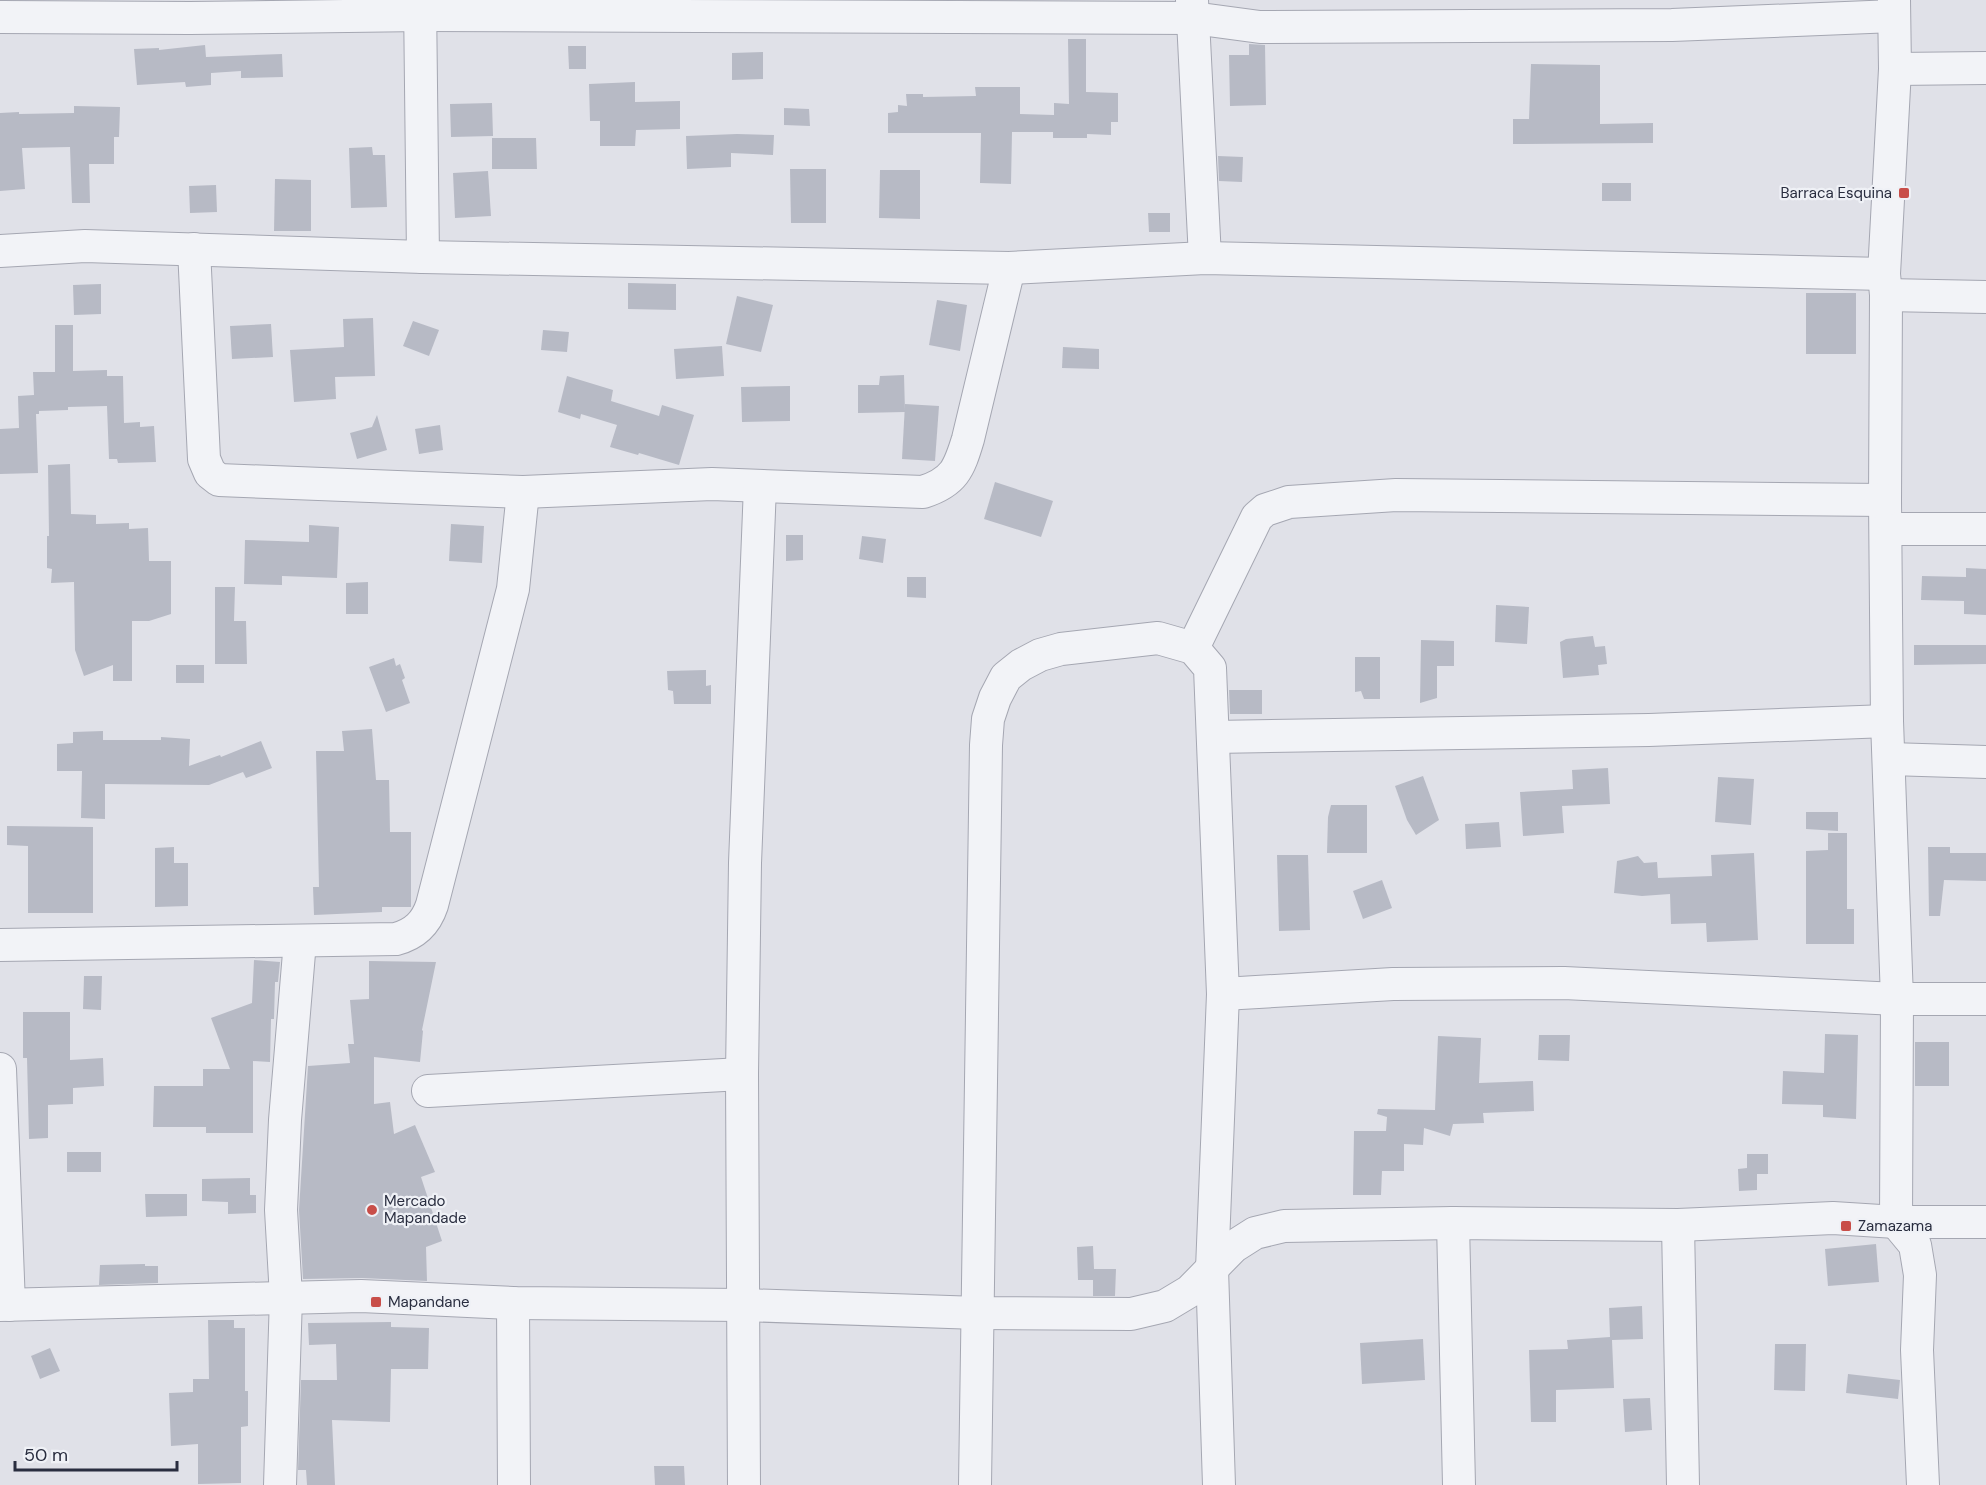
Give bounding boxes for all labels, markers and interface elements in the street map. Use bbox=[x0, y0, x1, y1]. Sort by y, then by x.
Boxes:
place label: Barraca Esquina bbox=[1780, 183, 1892, 203]
marker: Barraca Esquina bbox=[1897, 186, 1911, 200]
place label: Mercado Mapandade bbox=[384, 1191, 466, 1228]
marker: Mercado Mapandade bbox=[365, 1203, 379, 1217]
place label: Zamazama bbox=[1858, 1216, 1932, 1236]
marker: Zamazama bbox=[1839, 1219, 1853, 1233]
place label: Mapandane bbox=[388, 1292, 470, 1312]
marker: Mapandane bbox=[369, 1295, 383, 1309]
scale bar bbox=[15, 1434, 177, 1472]
text: 50 m bbox=[24, 1443, 68, 1467]

